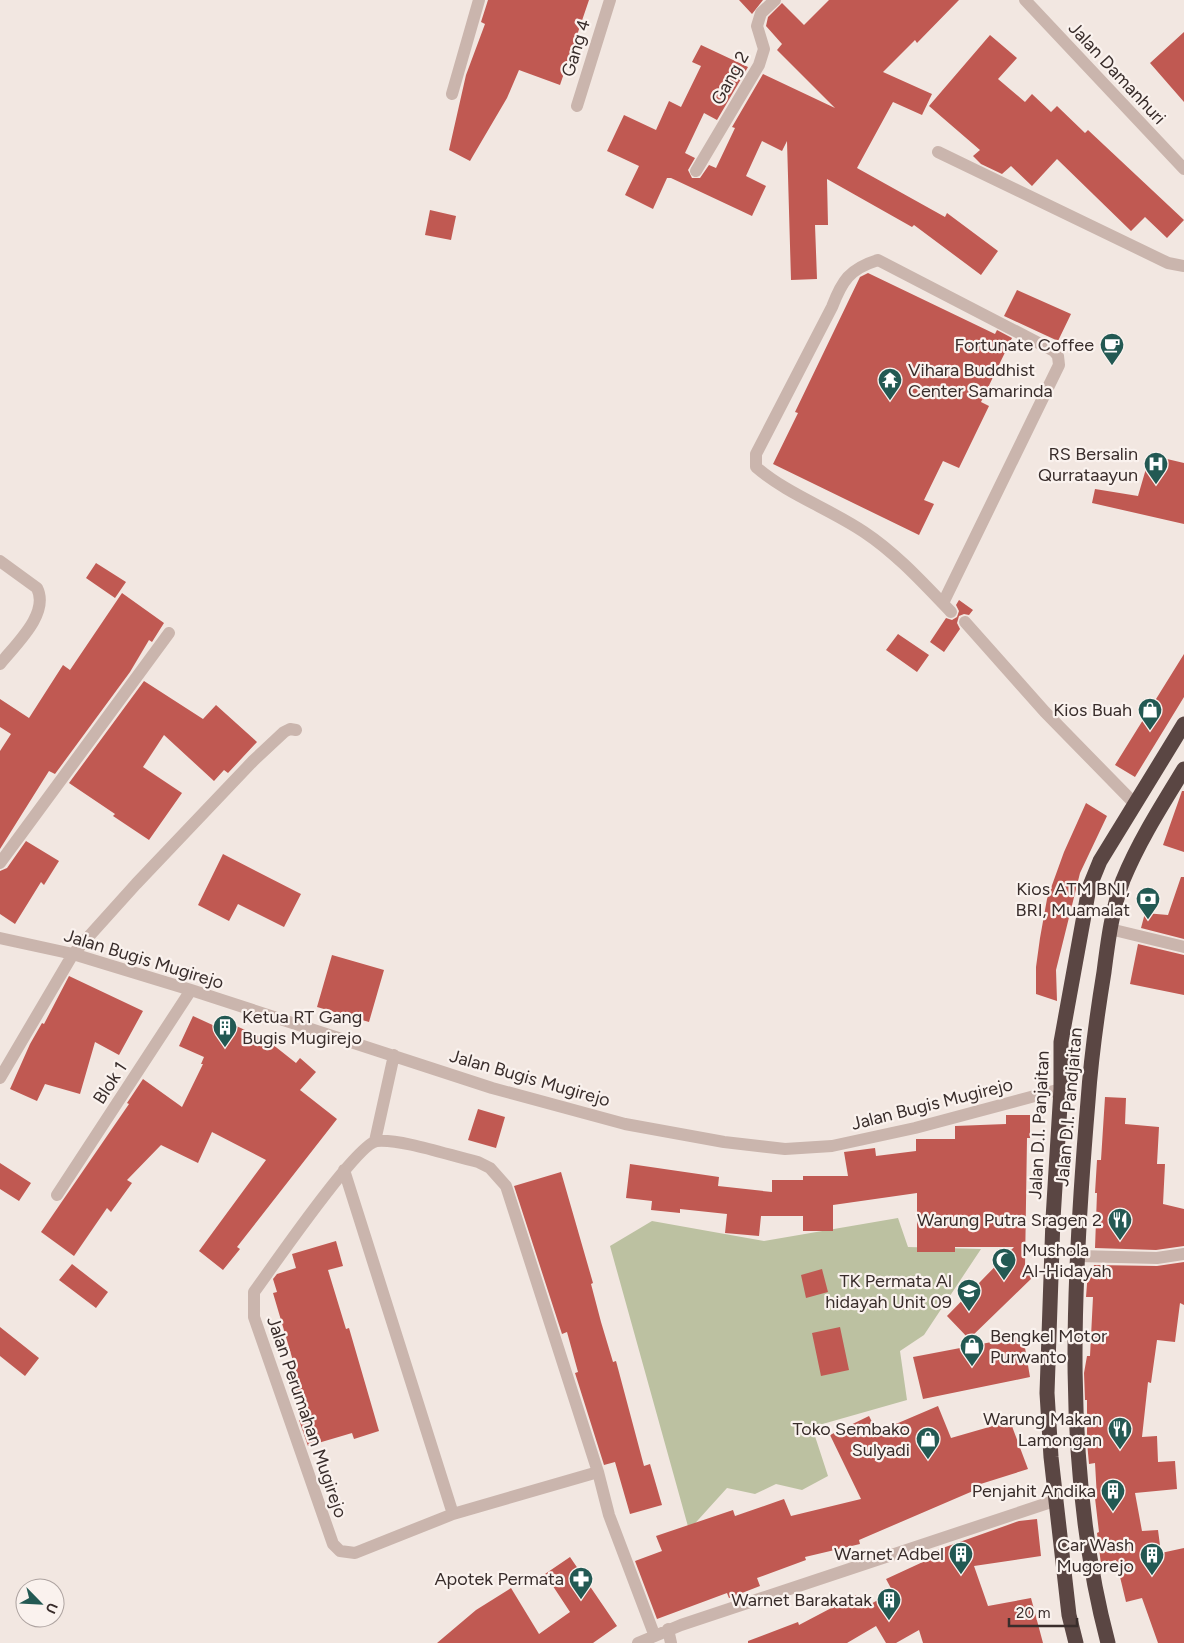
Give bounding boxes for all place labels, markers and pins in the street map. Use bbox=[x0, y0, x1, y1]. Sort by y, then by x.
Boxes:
cafe icon: Fortunate Coffee bbox=[1099, 332, 1125, 366]
place label: Fortunate Coffee bbox=[954, 334, 1094, 356]
place label: Vihara Buddhist Center Samarinda bbox=[908, 359, 1053, 402]
temple icon: Vihara Buddhist Center Samarinda bbox=[877, 367, 903, 401]
place label: RS Bersalin Qurrataayun bbox=[1038, 443, 1138, 486]
hospital icon: RS Bersalin Qurrataayun bbox=[1143, 451, 1169, 485]
shop icon: Kios Buah bbox=[1137, 697, 1163, 731]
place label: Kios Buah bbox=[1053, 699, 1132, 721]
place label: Kios ATM BNI, BRI, Muamalat bbox=[1015, 878, 1130, 921]
bank icon: Kios ATM BNI, BRI, Muamalat bbox=[1135, 886, 1161, 920]
place label: Ketua RT Gang Bugis Mugirejo bbox=[242, 1006, 362, 1049]
building icon: Ketua RT Gang Bugis Mugirejo bbox=[212, 1014, 238, 1048]
restaurant icon: Warung Putra Sragen 2 bbox=[1107, 1207, 1133, 1241]
place label: Warung Putra Sragen 2 bbox=[917, 1209, 1102, 1231]
place label: Mushola Al-Hidayah bbox=[1022, 1239, 1111, 1282]
mosque icon: Mushola Al-Hidayah bbox=[991, 1247, 1017, 1281]
place label: TK Permata Al hidayah Unit 09 bbox=[825, 1270, 952, 1313]
school or university icon: TK Permata Al hidayah Unit 09 bbox=[956, 1278, 982, 1312]
place label: Bengkel Motor Purwanto bbox=[990, 1325, 1107, 1368]
shop icon: Bengkel Motor Purwanto bbox=[959, 1333, 985, 1367]
place label: Warung Makan Lamongan bbox=[983, 1408, 1102, 1451]
restaurant icon: Warung Makan Lamongan bbox=[1107, 1416, 1133, 1450]
place label: Toko Sembako Sulyadi bbox=[792, 1418, 910, 1461]
shop icon: Toko Sembako Sulyadi bbox=[915, 1426, 941, 1460]
building icon: Penjahit Andika bbox=[1100, 1478, 1126, 1512]
place label: Penjahit Andika bbox=[972, 1480, 1096, 1502]
place label: Car Wash Mugorejo bbox=[1057, 1534, 1134, 1577]
building icon: Warnet Adbel bbox=[948, 1541, 974, 1575]
building icon: Car Wash Mugorejo bbox=[1139, 1542, 1165, 1576]
place label: Warnet Adbel bbox=[834, 1543, 944, 1565]
pharmacy icon: Apotek Permata bbox=[568, 1566, 594, 1600]
place label: Apotek Permata bbox=[434, 1568, 564, 1590]
building icon: Warnet Barakatak bbox=[876, 1587, 902, 1621]
place label: Warnet Barakatak bbox=[731, 1589, 872, 1611]

